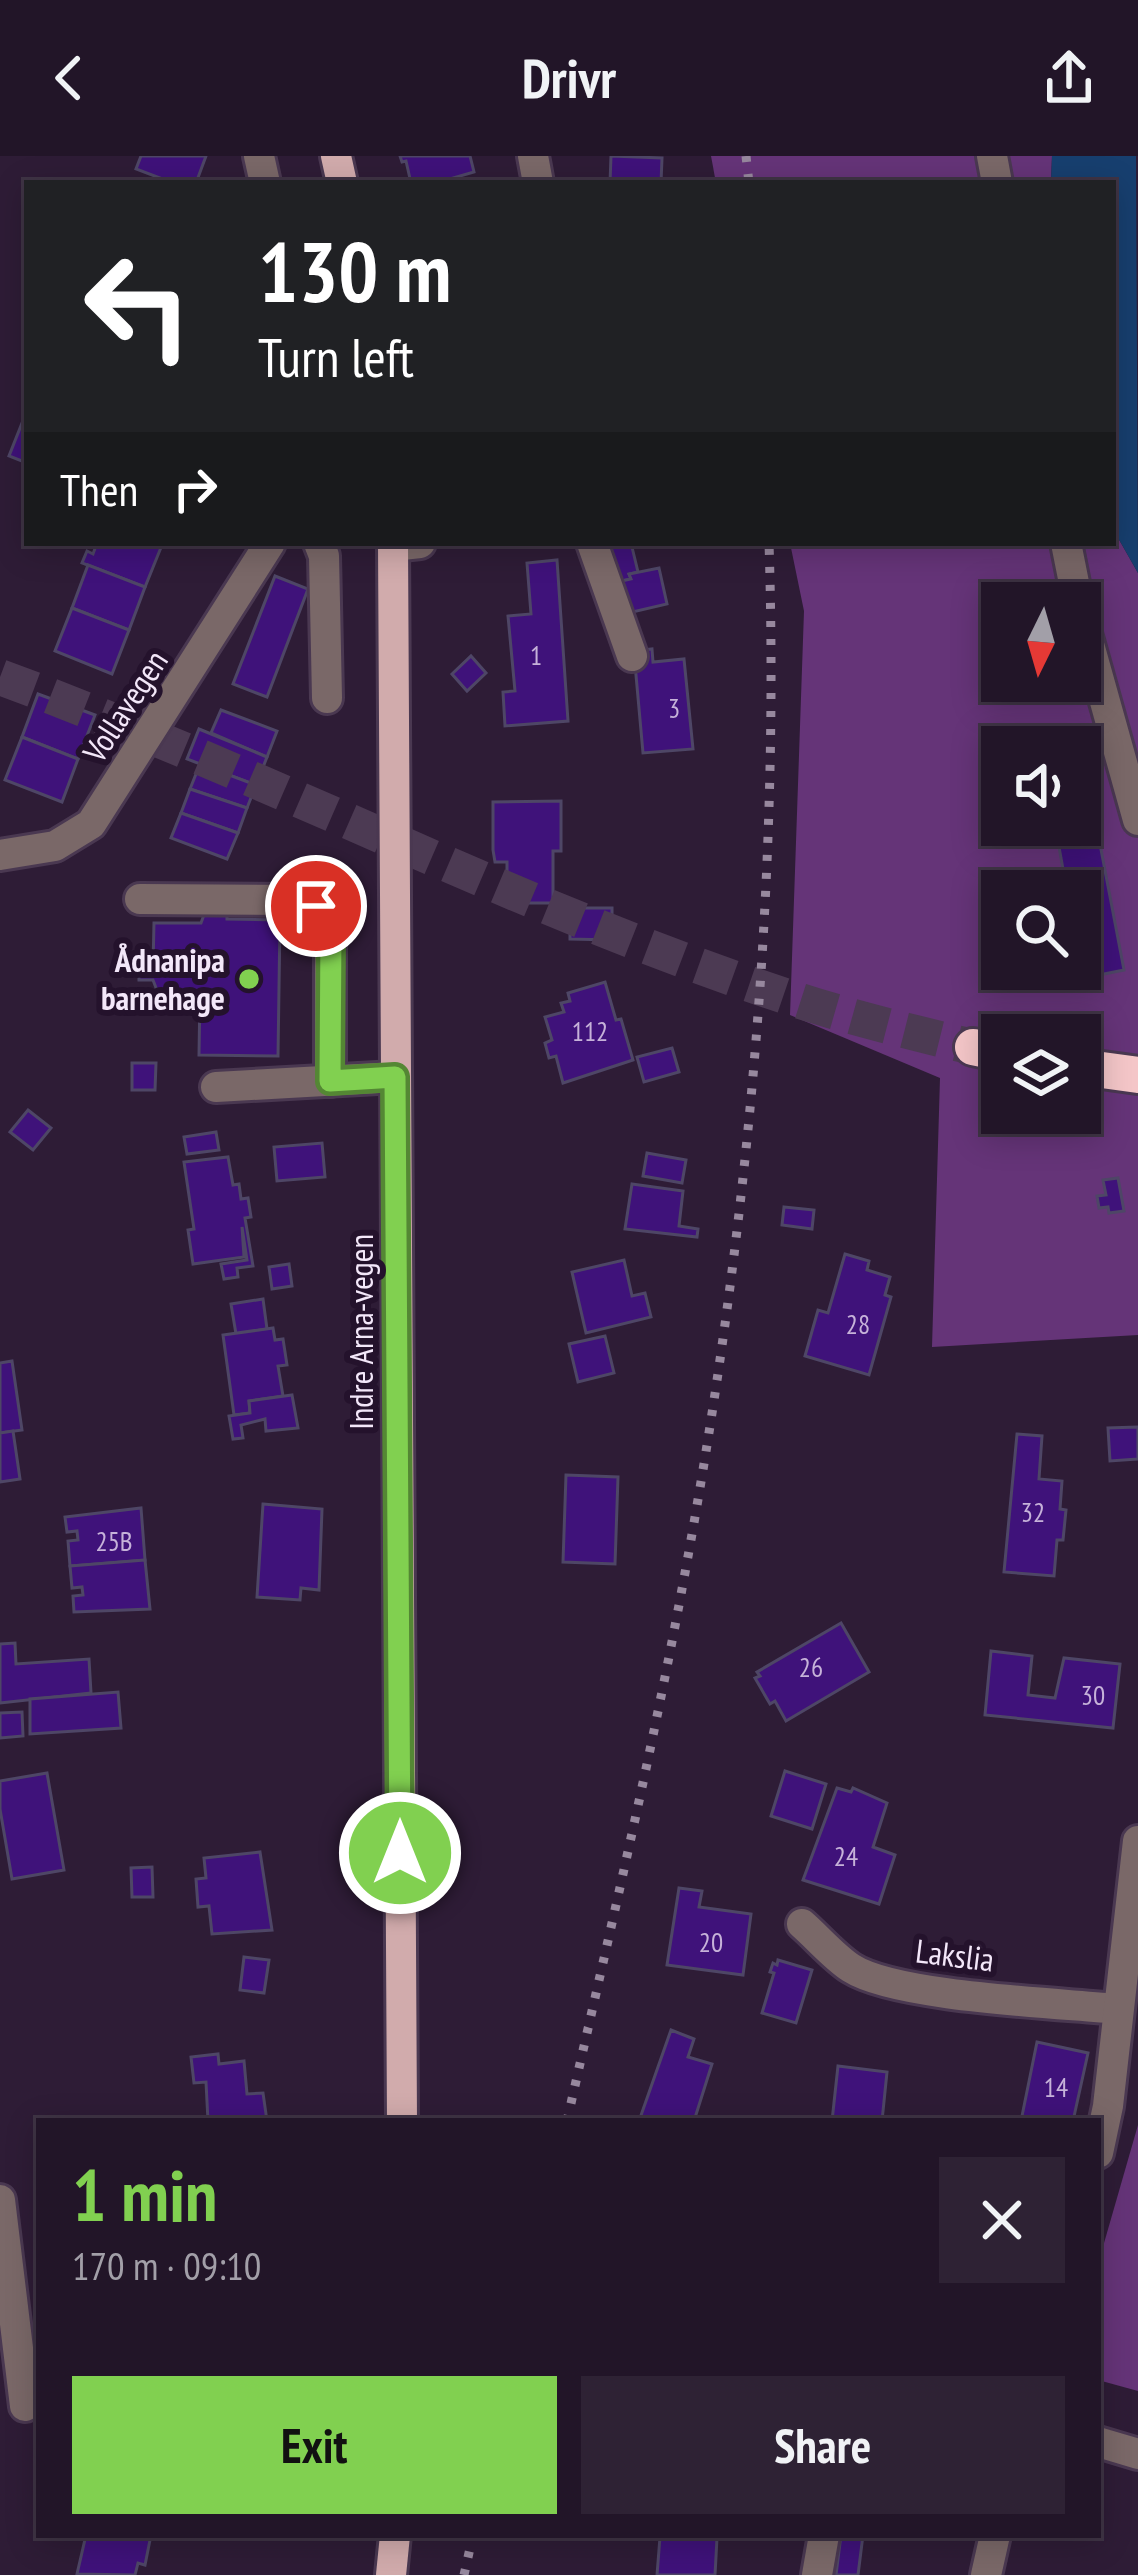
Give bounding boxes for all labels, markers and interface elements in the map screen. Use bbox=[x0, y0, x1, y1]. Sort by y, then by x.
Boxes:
text: Drivr bbox=[522, 43, 616, 113]
icon: back bbox=[36, 45, 102, 111]
icon: share bbox=[1036, 45, 1102, 111]
text: 130 m bbox=[258, 216, 451, 325]
icon: left bbox=[60, 228, 216, 384]
text: Turn left bbox=[258, 322, 414, 392]
icon: right bbox=[162, 456, 228, 522]
text: Then bbox=[60, 460, 138, 518]
north arrow bbox=[981, 582, 1101, 702]
map controls bbox=[981, 582, 1101, 1134]
house number: 1 bbox=[530, 638, 542, 672]
street label: Vollavegen bbox=[72, 642, 177, 771]
house number: 3 bbox=[668, 691, 680, 725]
button: sound bbox=[981, 726, 1101, 846]
pin bbox=[265, 855, 367, 957]
button: search bbox=[981, 870, 1101, 990]
icon: arrive bbox=[283, 873, 349, 939]
place label: Ådnanipa barnehage bbox=[101, 938, 225, 1019]
marker: Ådnanipa barnehage bbox=[236, 966, 262, 992]
house number: 112 bbox=[572, 1014, 608, 1048]
button: layers bbox=[981, 1014, 1101, 1134]
street label: Indre Arna-vegen bbox=[339, 1234, 382, 1430]
house number: 28 bbox=[846, 1307, 870, 1341]
house number: 32 bbox=[1021, 1495, 1045, 1529]
house number: 25B bbox=[95, 1524, 133, 1558]
house number: 26 bbox=[799, 1650, 823, 1684]
house number: 30 bbox=[1081, 1678, 1105, 1712]
position arrow bbox=[337, 1790, 463, 1916]
house number: 24 bbox=[834, 1839, 858, 1873]
house number: 20 bbox=[699, 1925, 723, 1959]
street label: Lakslia bbox=[914, 1928, 997, 1981]
house number: 14 bbox=[1044, 2070, 1068, 2104]
text: 1 min bbox=[72, 2148, 217, 2241]
button: close bbox=[939, 2157, 1065, 2283]
text: 170 m · 09:10 bbox=[72, 2240, 261, 2291]
button: Exit bbox=[72, 2376, 557, 2514]
button: Share bbox=[581, 2376, 1065, 2514]

